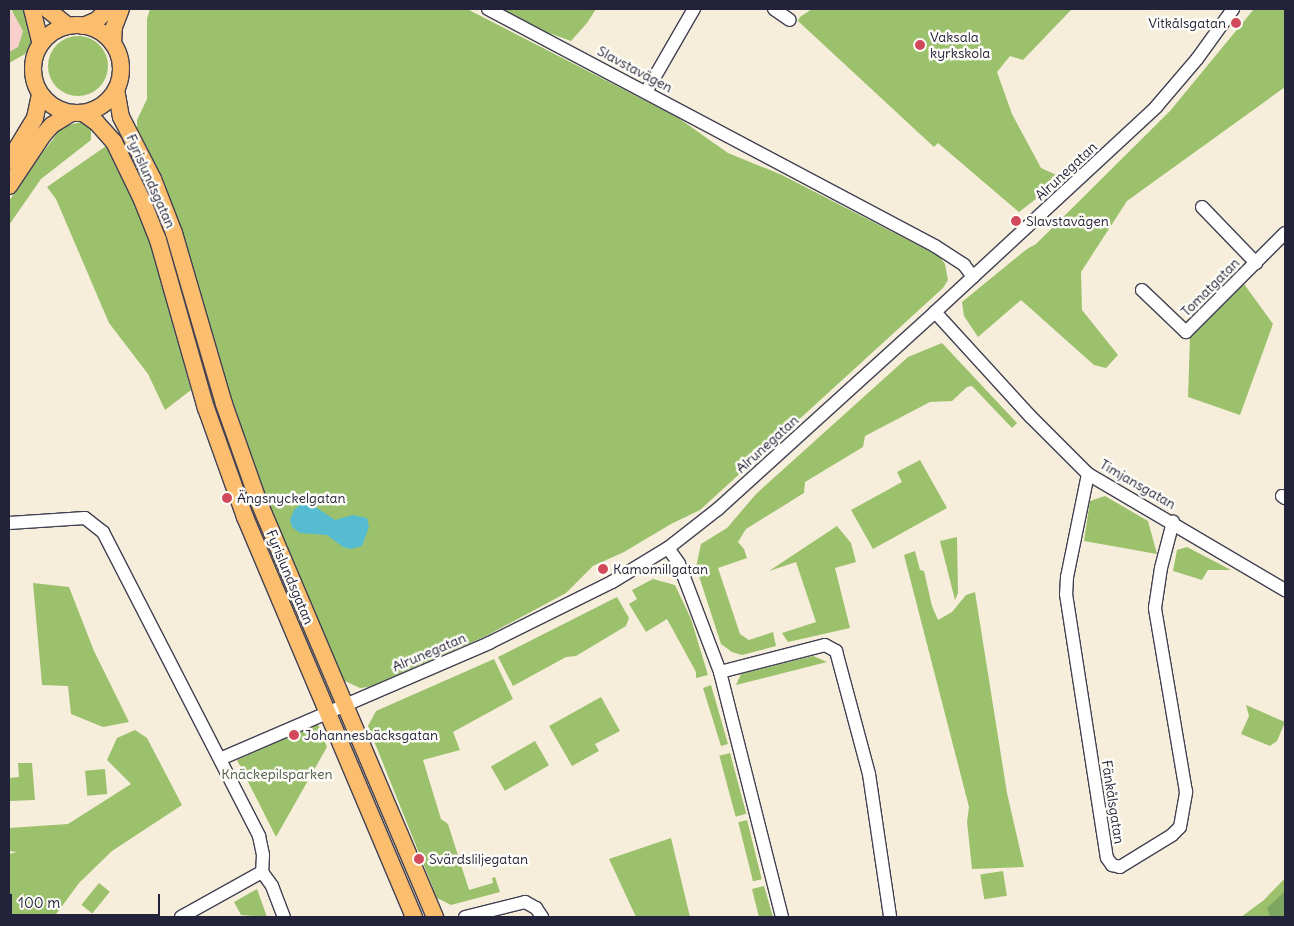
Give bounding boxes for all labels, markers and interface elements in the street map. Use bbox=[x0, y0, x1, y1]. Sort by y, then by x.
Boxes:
place label: Vitkålsgatan bbox=[1148, 15, 1226, 31]
marker: Vitkålsgatan bbox=[1230, 17, 1242, 29]
place label: Vaksala kyrkskola bbox=[930, 29, 990, 62]
marker: Vaksala kyrkskola bbox=[914, 39, 926, 51]
street label: Slavstavägen bbox=[594, 42, 676, 96]
street label: Fyrislundsgatan bbox=[123, 131, 179, 231]
street label: Alrunegatan bbox=[1032, 138, 1100, 204]
place label: Slavstavägen bbox=[1026, 213, 1109, 229]
marker: Slavstavägen bbox=[1010, 215, 1022, 227]
street label: Tomatgatan bbox=[1177, 254, 1243, 320]
street label: Alrunegatan bbox=[732, 412, 802, 476]
street label: Timjansgatan bbox=[1097, 455, 1179, 513]
place label: Ängsnyckelgatan bbox=[237, 490, 346, 506]
marker: Ängsnyckelgatan bbox=[221, 492, 233, 504]
street label: Fyrislundsgatan bbox=[262, 527, 318, 627]
place label: Kamomillgatan bbox=[613, 561, 708, 577]
marker: Kamomillgatan bbox=[597, 563, 609, 575]
street label: Alrunegatan bbox=[390, 629, 468, 675]
place label: Johannesbäcksgatan bbox=[304, 727, 438, 743]
marker: Johannesbäcksgatan bbox=[288, 729, 300, 741]
street label: Fänkålsgatan bbox=[1098, 759, 1128, 845]
park label: Knäckepilsparken bbox=[221, 766, 333, 782]
place label: Svärdsliljegatan bbox=[429, 851, 528, 867]
marker: Svärdsliljegatan bbox=[413, 853, 425, 865]
scale bar bbox=[12, 884, 162, 916]
text: 100 m bbox=[18, 893, 60, 912]

